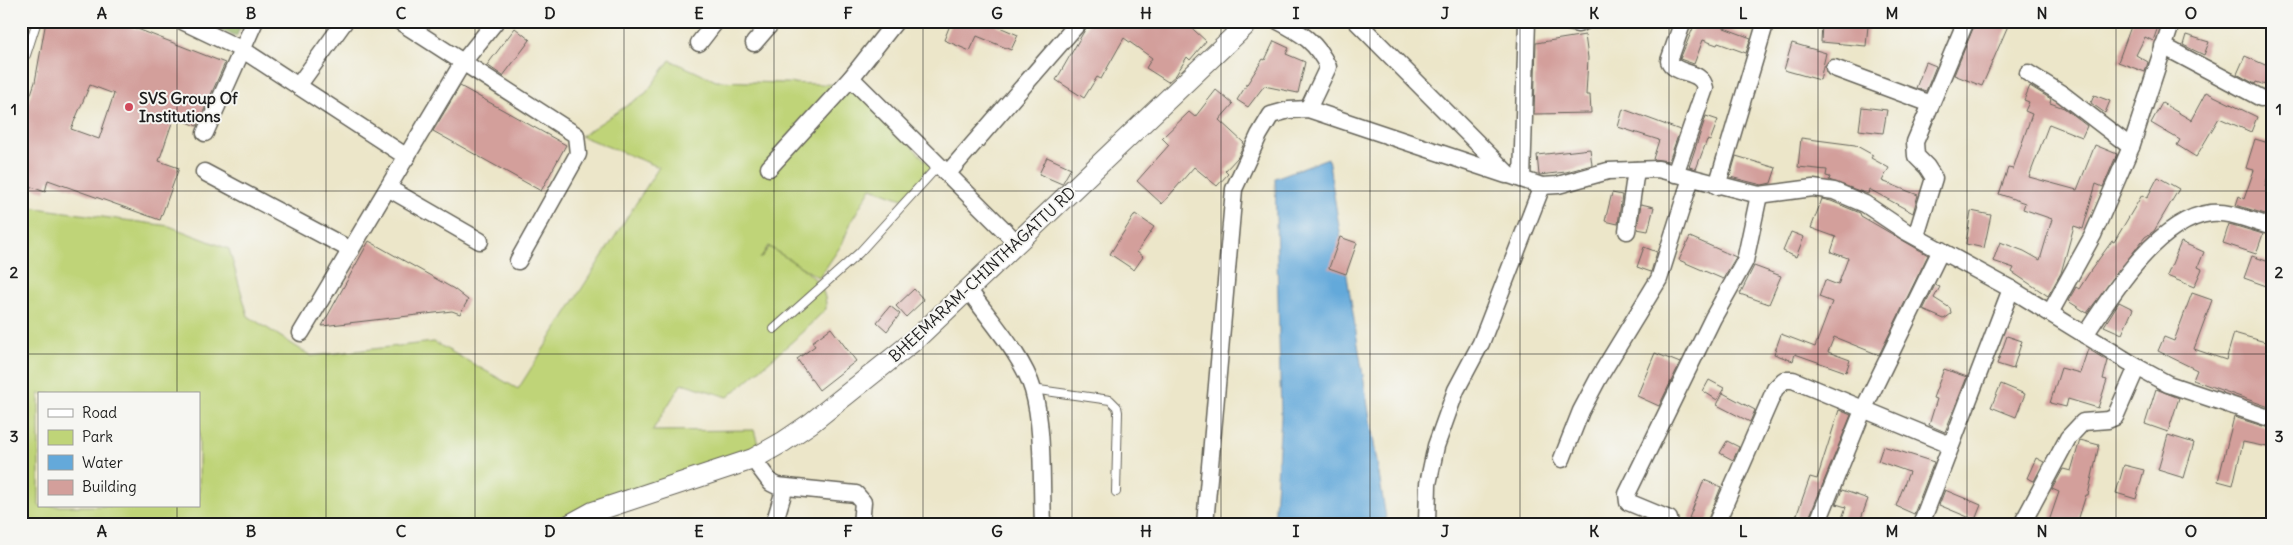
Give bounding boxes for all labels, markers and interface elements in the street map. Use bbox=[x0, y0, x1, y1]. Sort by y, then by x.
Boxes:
text: A bbox=[97, 3, 107, 23]
text: B bbox=[246, 3, 257, 23]
text: C bbox=[396, 3, 407, 23]
text: D bbox=[544, 3, 556, 23]
text: E bbox=[694, 3, 704, 23]
text: F bbox=[843, 3, 853, 23]
text: G bbox=[991, 3, 1003, 23]
text: H bbox=[1140, 3, 1152, 23]
text: I bbox=[1293, 3, 1300, 23]
text: J bbox=[1441, 3, 1450, 23]
text: K bbox=[1589, 3, 1599, 23]
text: L bbox=[1739, 3, 1748, 23]
text: M bbox=[1886, 3, 1899, 23]
text: N bbox=[2036, 3, 2048, 23]
text: O bbox=[2185, 3, 2197, 23]
place label: SVS Group Of Institutions bbox=[139, 88, 238, 126]
text: 1 bbox=[11, 99, 17, 119]
text: 1 bbox=[2276, 99, 2282, 119]
marker: SVS Group Of Institutions bbox=[123, 101, 135, 113]
street label: BHEEMARAM-CHINTHAGATTU RD bbox=[884, 182, 1080, 366]
text: 2 bbox=[10, 262, 19, 282]
text: 2 bbox=[2275, 262, 2284, 282]
legend bbox=[38, 392, 200, 508]
text: Road bbox=[82, 403, 117, 422]
text: 3 bbox=[9, 426, 19, 446]
text: 3 bbox=[2274, 426, 2284, 446]
text: Park bbox=[82, 427, 113, 446]
text: Water bbox=[82, 453, 123, 472]
text: Building bbox=[82, 477, 137, 496]
text: A bbox=[97, 521, 107, 541]
text: B bbox=[246, 521, 257, 541]
text: C bbox=[396, 521, 407, 541]
text: D bbox=[544, 521, 556, 541]
text: E bbox=[694, 521, 704, 541]
text: F bbox=[843, 521, 853, 541]
text: G bbox=[991, 521, 1003, 541]
text: H bbox=[1140, 521, 1152, 541]
text: I bbox=[1293, 521, 1300, 541]
text: J bbox=[1441, 521, 1450, 541]
text: K bbox=[1589, 521, 1599, 541]
text: L bbox=[1739, 521, 1748, 541]
text: M bbox=[1886, 521, 1899, 541]
text: N bbox=[2036, 521, 2048, 541]
text: O bbox=[2185, 521, 2197, 541]

